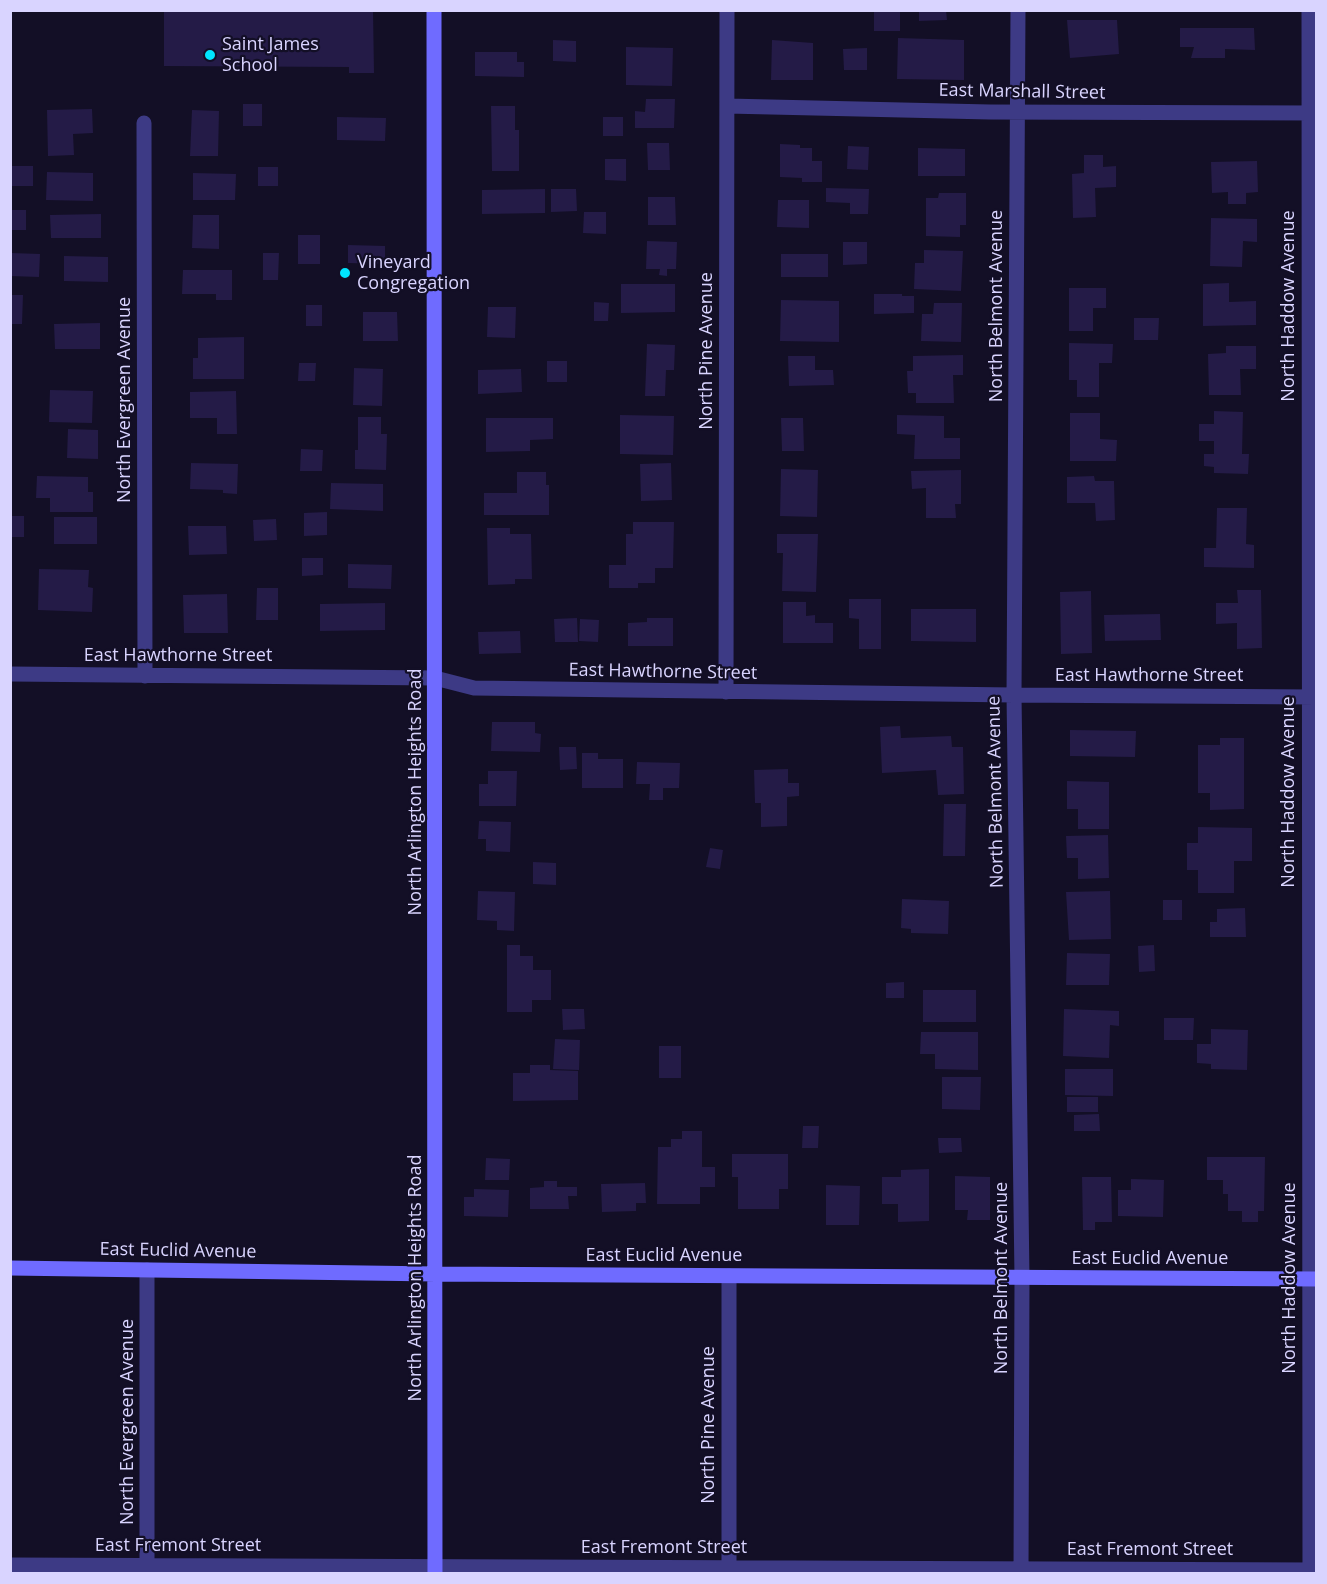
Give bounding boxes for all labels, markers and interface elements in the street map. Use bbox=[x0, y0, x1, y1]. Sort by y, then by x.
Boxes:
place label: Saint James School bbox=[222, 34, 319, 76]
marker: Saint James School bbox=[203, 48, 217, 62]
street label: East Marshall Street bbox=[938, 80, 1106, 104]
street label: North Belmont Avenue bbox=[986, 210, 1008, 402]
street label: North Haddow Avenue bbox=[1278, 210, 1300, 402]
place label: Vineyard Congregation bbox=[357, 252, 470, 294]
marker: Vineyard Congregation bbox=[338, 266, 352, 280]
street label: North Pine Avenue bbox=[696, 272, 718, 430]
street label: North Evergreen Avenue bbox=[114, 297, 136, 503]
street label: East Hawthorne Street bbox=[84, 645, 272, 667]
street label: East Hawthorne Street bbox=[569, 660, 757, 684]
street label: East Hawthorne Street bbox=[1055, 665, 1243, 687]
street label: North Arlington Heights Road bbox=[405, 669, 427, 915]
street label: North Belmont Avenue bbox=[984, 696, 1008, 888]
street label: North Haddow Avenue bbox=[1278, 696, 1300, 888]
street label: North Arlington Heights Road bbox=[405, 1155, 427, 1401]
street label: North Belmont Avenue bbox=[991, 1182, 1013, 1374]
street label: North Haddow Avenue bbox=[1279, 1182, 1301, 1374]
street label: East Euclid Avenue bbox=[99, 1239, 257, 1263]
street label: East Euclid Avenue bbox=[586, 1245, 742, 1267]
street label: East Euclid Avenue bbox=[1072, 1248, 1228, 1270]
street label: North Evergreen Avenue bbox=[117, 1319, 139, 1525]
street label: North Pine Avenue bbox=[698, 1346, 720, 1504]
street label: East Fremont Street bbox=[95, 1535, 261, 1557]
street label: East Fremont Street bbox=[581, 1537, 747, 1559]
street label: East Fremont Street bbox=[1067, 1539, 1233, 1561]

